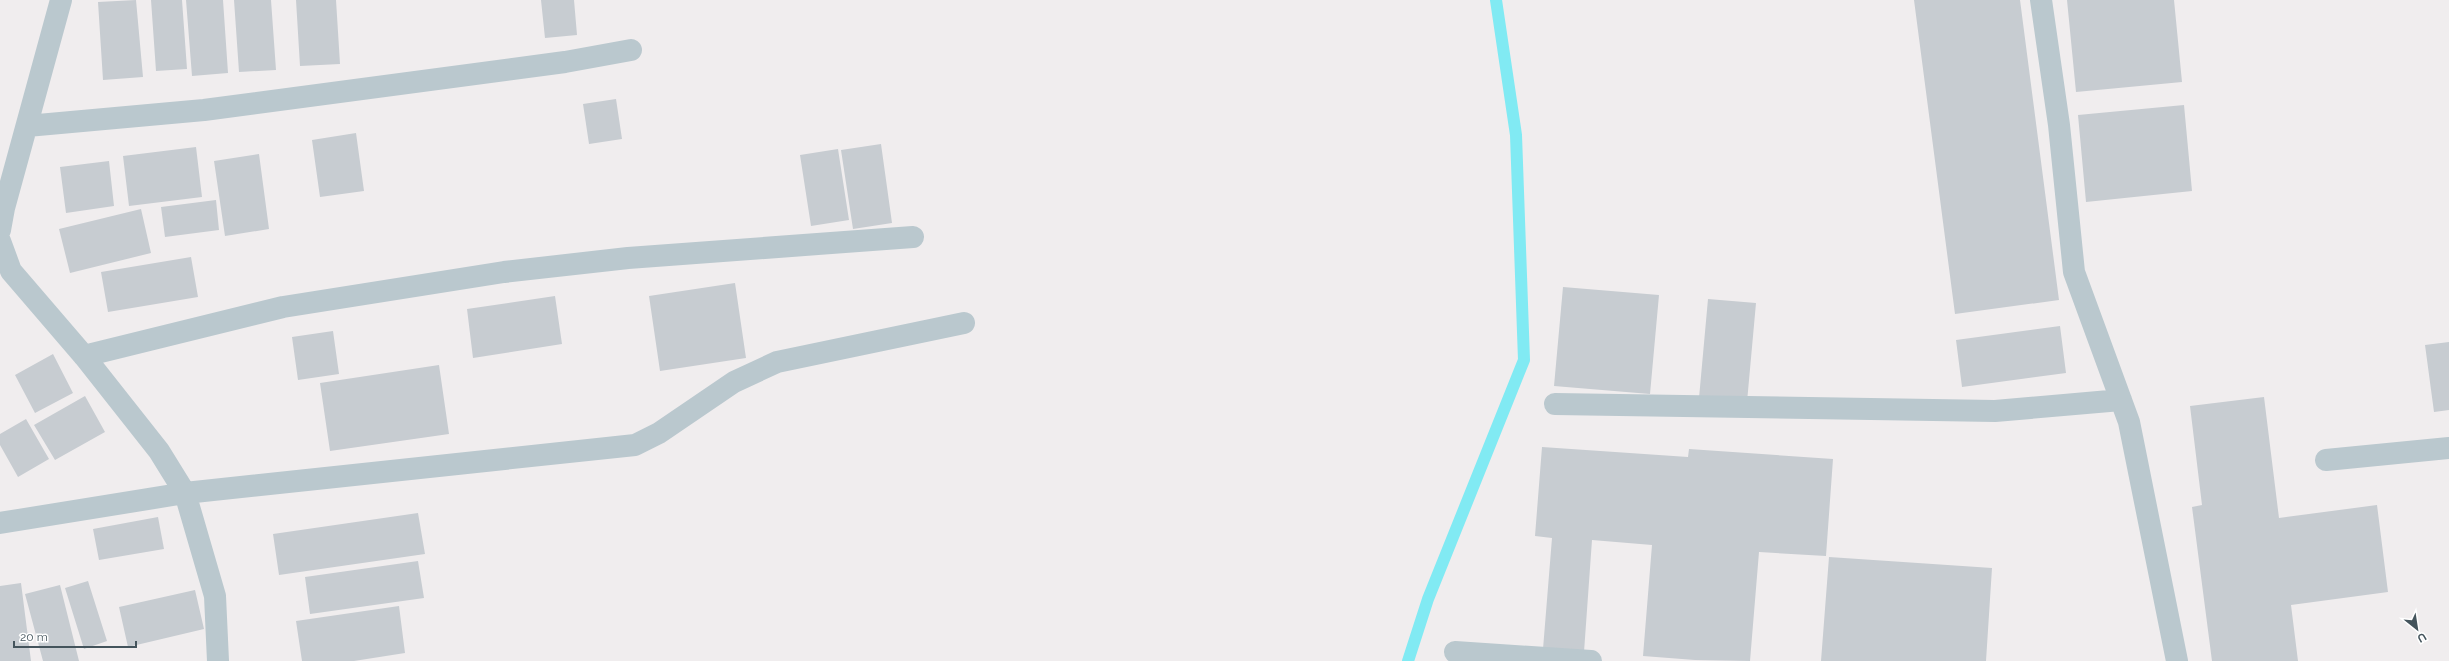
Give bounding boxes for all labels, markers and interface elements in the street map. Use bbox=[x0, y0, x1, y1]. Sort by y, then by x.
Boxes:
north arrow bbox=[2397, 609, 2437, 649]
scale bar bbox=[14, 623, 136, 649]
text: 20 m bbox=[20, 630, 48, 644]
text: U bbox=[2415, 630, 2429, 645]

